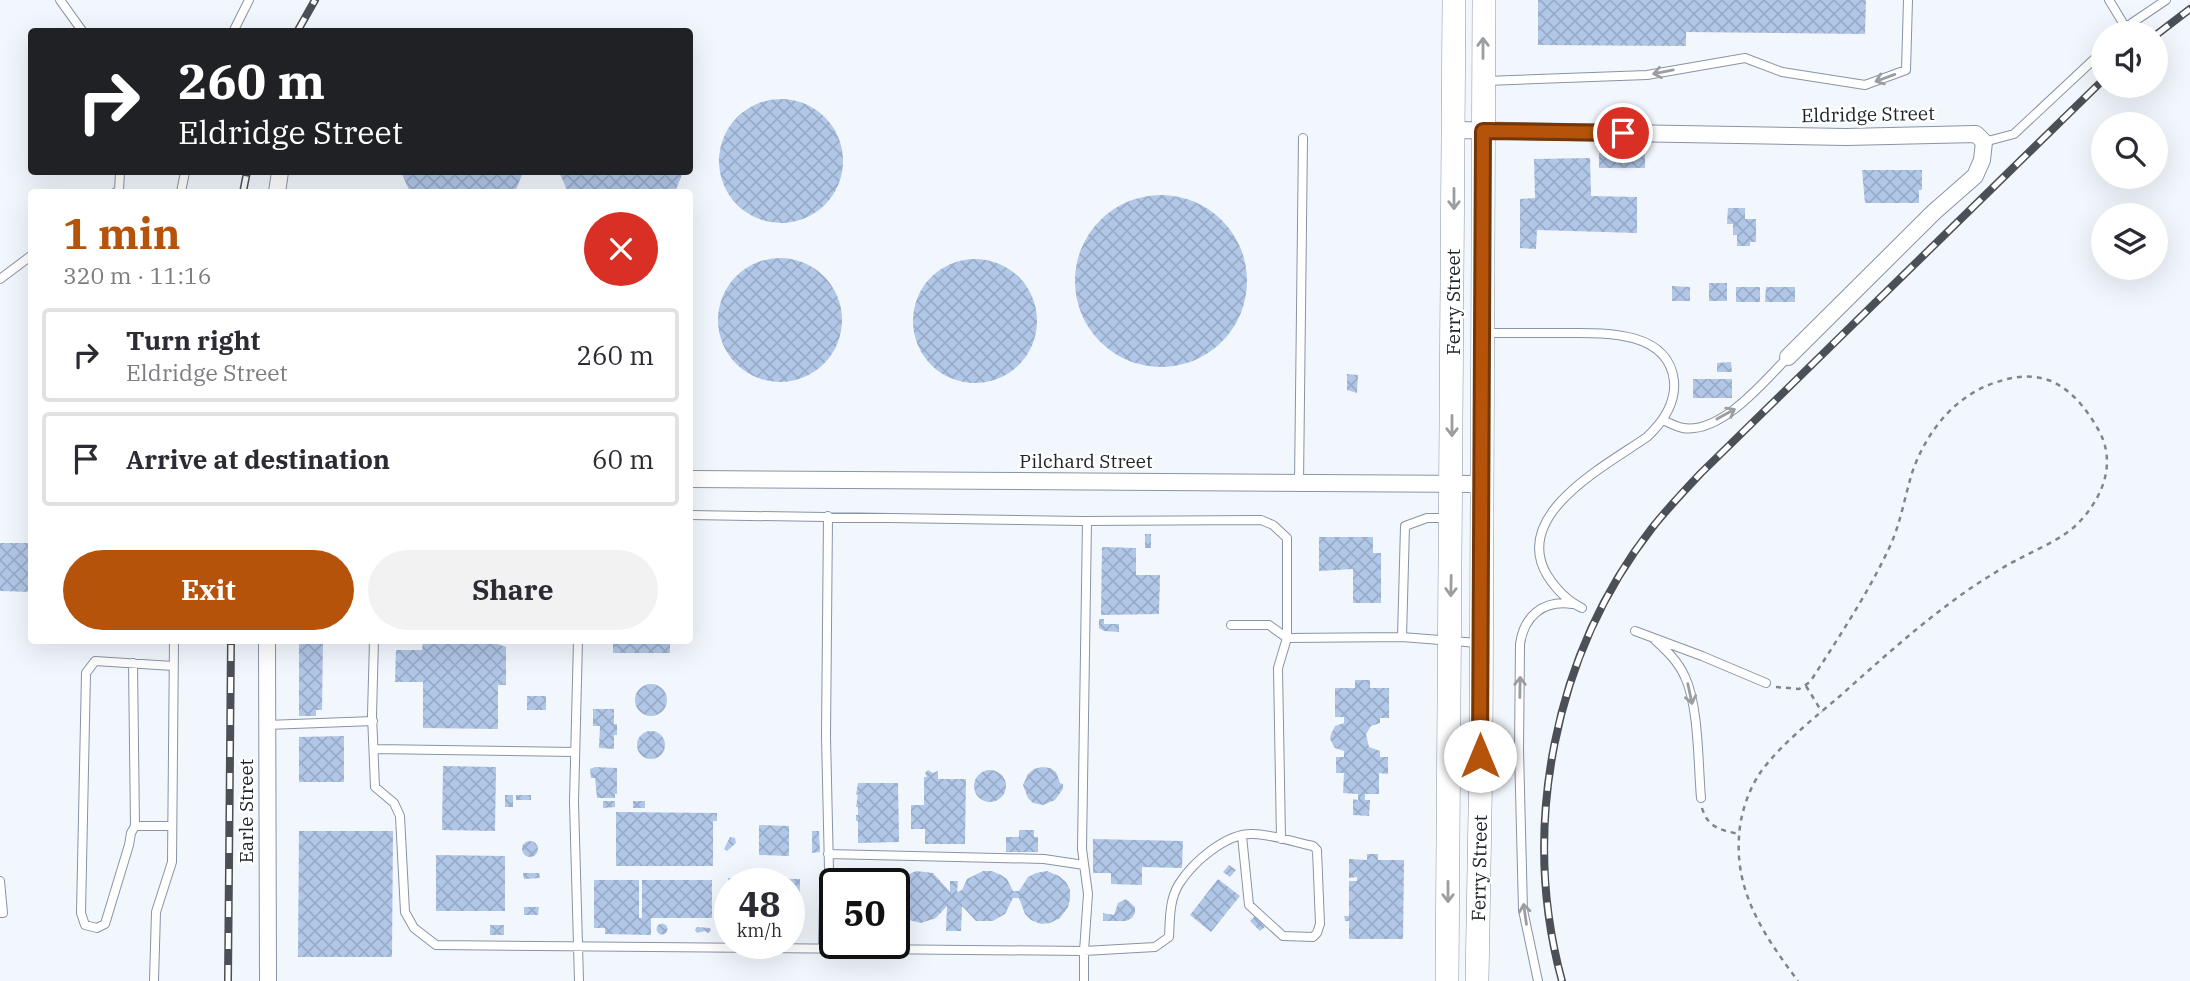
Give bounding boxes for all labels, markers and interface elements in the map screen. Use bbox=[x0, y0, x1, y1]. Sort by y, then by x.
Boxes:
map controls bbox=[2091, 21, 2168, 280]
button: sound bbox=[2091, 21, 2168, 98]
one-way arrow bbox=[1476, 37, 1490, 60]
text: 260 m bbox=[178, 49, 325, 112]
icon: right bbox=[63, 56, 154, 147]
one-way arrow bbox=[1652, 65, 1675, 79]
one-way arrow bbox=[1874, 72, 1896, 85]
street label: Eldridge Street bbox=[1801, 101, 1935, 127]
pin bbox=[1593, 103, 1653, 163]
text: Eldridge Street bbox=[178, 111, 403, 153]
button: search bbox=[2091, 112, 2168, 189]
icon: arrive bbox=[1604, 114, 1642, 152]
one-way arrow bbox=[1447, 187, 1460, 210]
button: layers bbox=[2091, 203, 2168, 280]
text: 1 min bbox=[63, 206, 181, 261]
button: close bbox=[584, 212, 658, 286]
street label: Ferry Street bbox=[1441, 248, 1465, 355]
text: 320 m · 11:16 bbox=[63, 260, 212, 290]
text: Turn right bbox=[126, 323, 260, 357]
icon: right bbox=[67, 336, 105, 374]
text: 260 m bbox=[576, 338, 654, 372]
text: Eldridge Street bbox=[126, 357, 288, 387]
one-way arrow bbox=[1716, 407, 1736, 421]
one-way arrow bbox=[1445, 414, 1459, 437]
icon: arrive bbox=[67, 440, 105, 478]
text: Arrive at destination bbox=[126, 442, 390, 476]
text: 60 m bbox=[592, 442, 654, 476]
street label: Pilchard Street bbox=[1019, 449, 1153, 473]
button: Exit bbox=[63, 550, 354, 630]
button: Share bbox=[368, 550, 658, 630]
one-way arrow bbox=[1444, 574, 1457, 597]
one-way arrow bbox=[1513, 676, 1526, 699]
one-way arrow bbox=[1683, 682, 1697, 705]
position arrow bbox=[1443, 719, 1517, 793]
street label: Earle Street bbox=[234, 758, 258, 863]
street label: Ferry Street bbox=[1466, 814, 1492, 922]
speed limit sign: 50 bbox=[819, 868, 910, 959]
one-way arrow bbox=[1441, 880, 1455, 903]
text: 48 bbox=[738, 881, 781, 927]
one-way arrow bbox=[1518, 903, 1531, 926]
text: km/h bbox=[737, 919, 782, 942]

